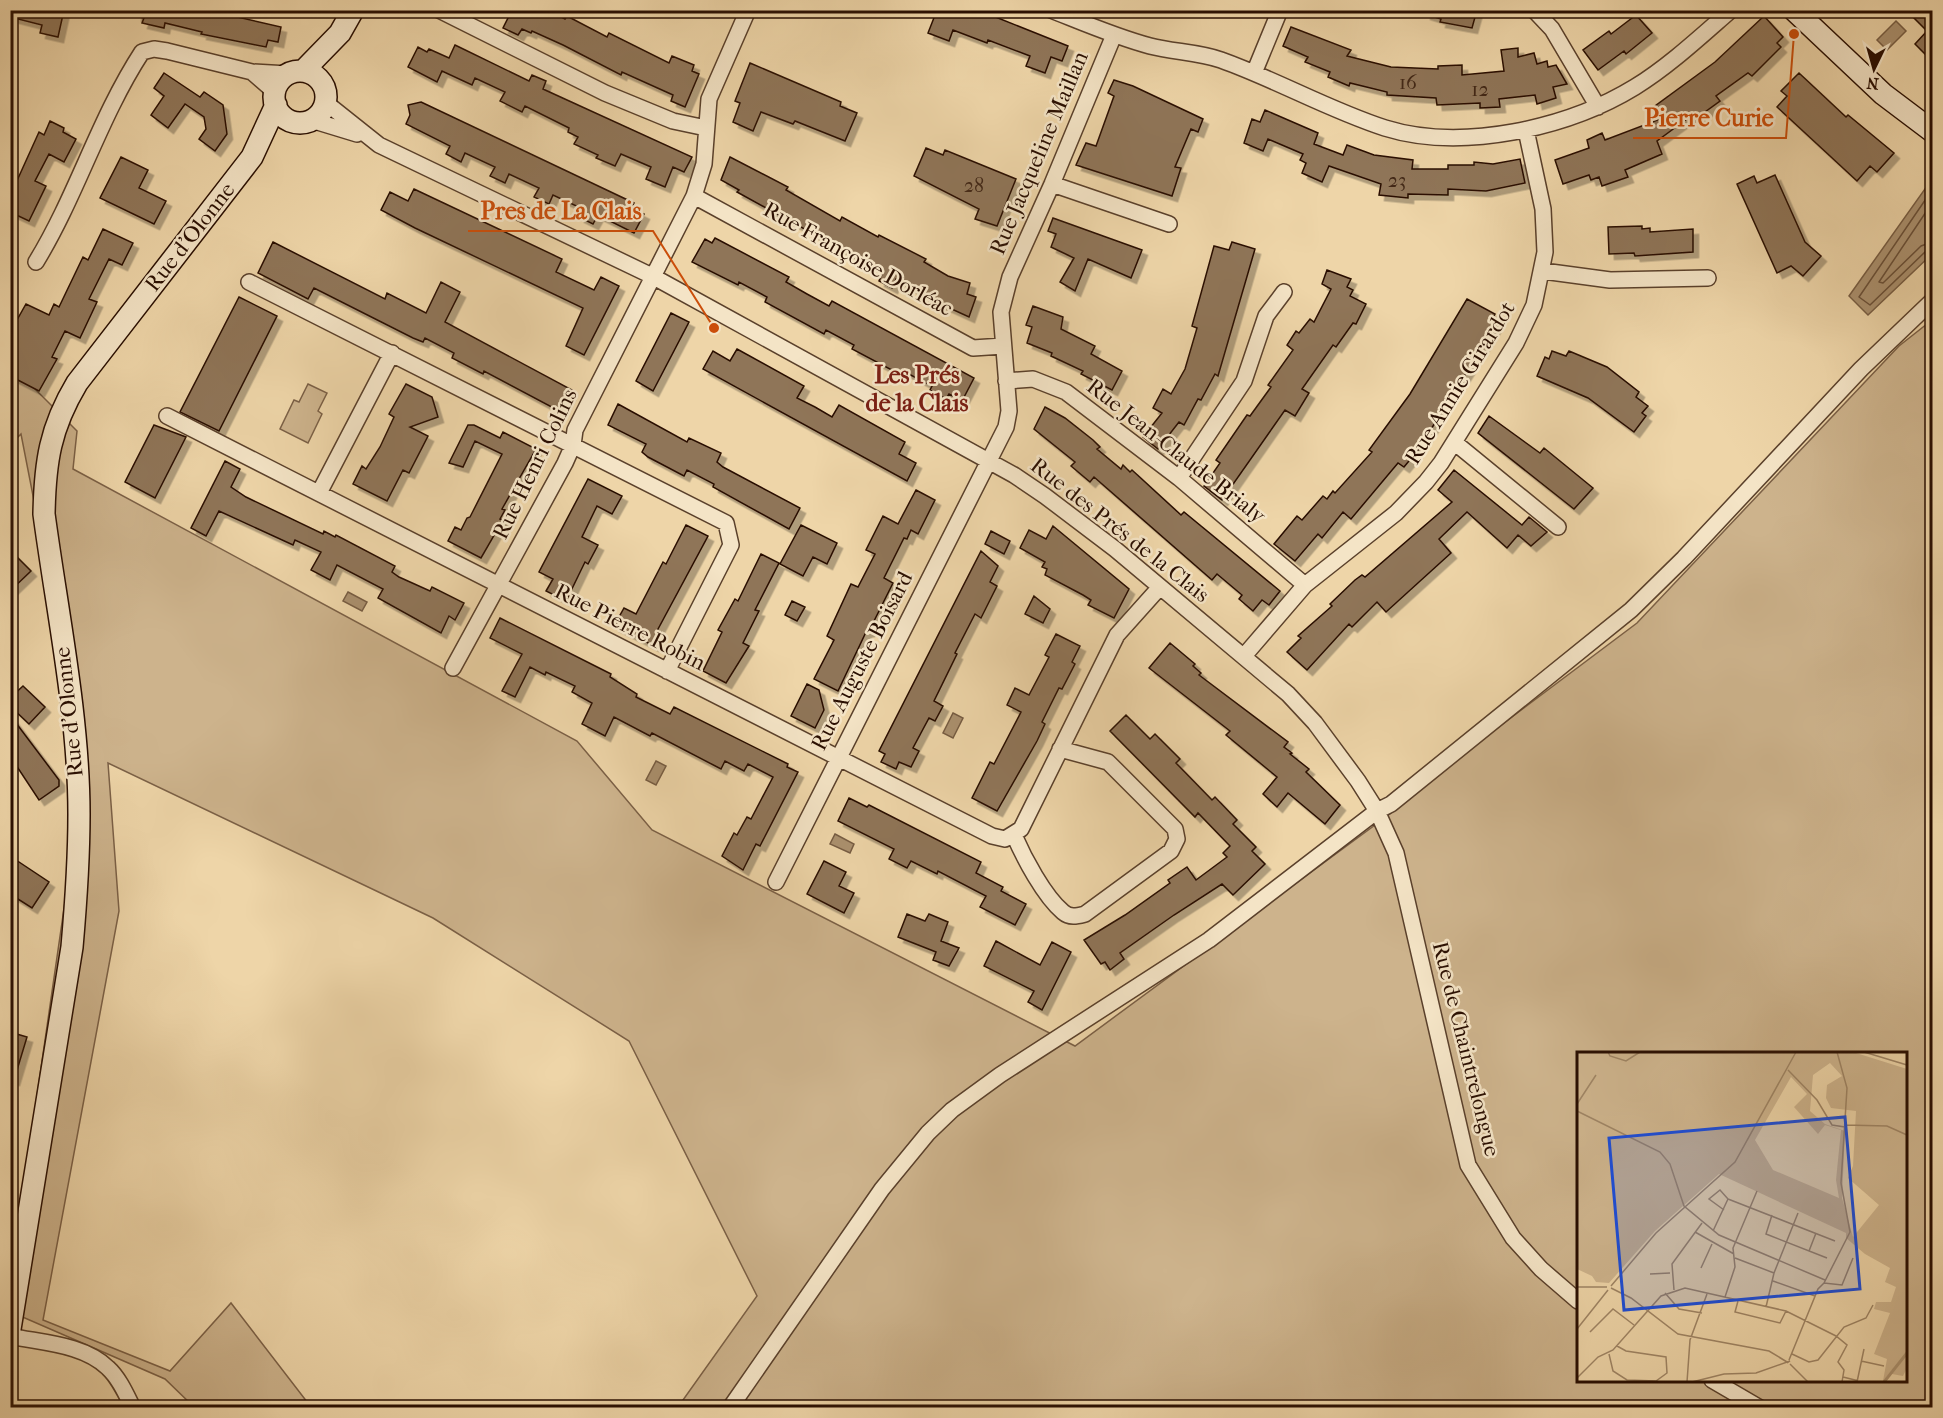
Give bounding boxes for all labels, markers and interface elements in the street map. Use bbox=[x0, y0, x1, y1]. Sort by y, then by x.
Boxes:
north arrow bbox=[1844, 39, 1904, 99]
street label: Rue Jacqueline Maillan bbox=[984, 47, 1094, 259]
house number: 16 bbox=[1399, 71, 1417, 94]
text: N bbox=[1865, 73, 1880, 93]
house number: 12 bbox=[1471, 78, 1489, 101]
callout: Pierre Curie bbox=[1633, 96, 1786, 138]
text: Pierre Curie bbox=[1644, 104, 1774, 132]
house number: 23 bbox=[1388, 169, 1406, 192]
house number: 28 bbox=[964, 174, 984, 197]
street label: Rue d'Olonne bbox=[139, 177, 241, 297]
callout: Pres de La Clais bbox=[468, 189, 653, 231]
street label: Rue Françoise Dorléac bbox=[759, 196, 957, 322]
text: Pres de La Clais bbox=[480, 197, 642, 225]
street label: Rue Annie Girardot bbox=[1399, 297, 1521, 469]
district label: Les Prés de la Clais bbox=[866, 361, 969, 417]
street label: Rue Jean-Claude Brialy bbox=[1081, 373, 1272, 530]
street label: Rue Henri Colins bbox=[487, 385, 583, 543]
street label: Rue des Prés de la Clais bbox=[1025, 452, 1215, 608]
street label: Rue Auguste Boisard bbox=[806, 566, 919, 755]
street label: Rue Pierre Robin bbox=[550, 578, 710, 676]
street label: Rue d'Olonne bbox=[49, 645, 89, 778]
street label: Rue de Chaintrelongue bbox=[1427, 939, 1505, 1159]
inset map bbox=[1577, 1052, 1907, 1382]

